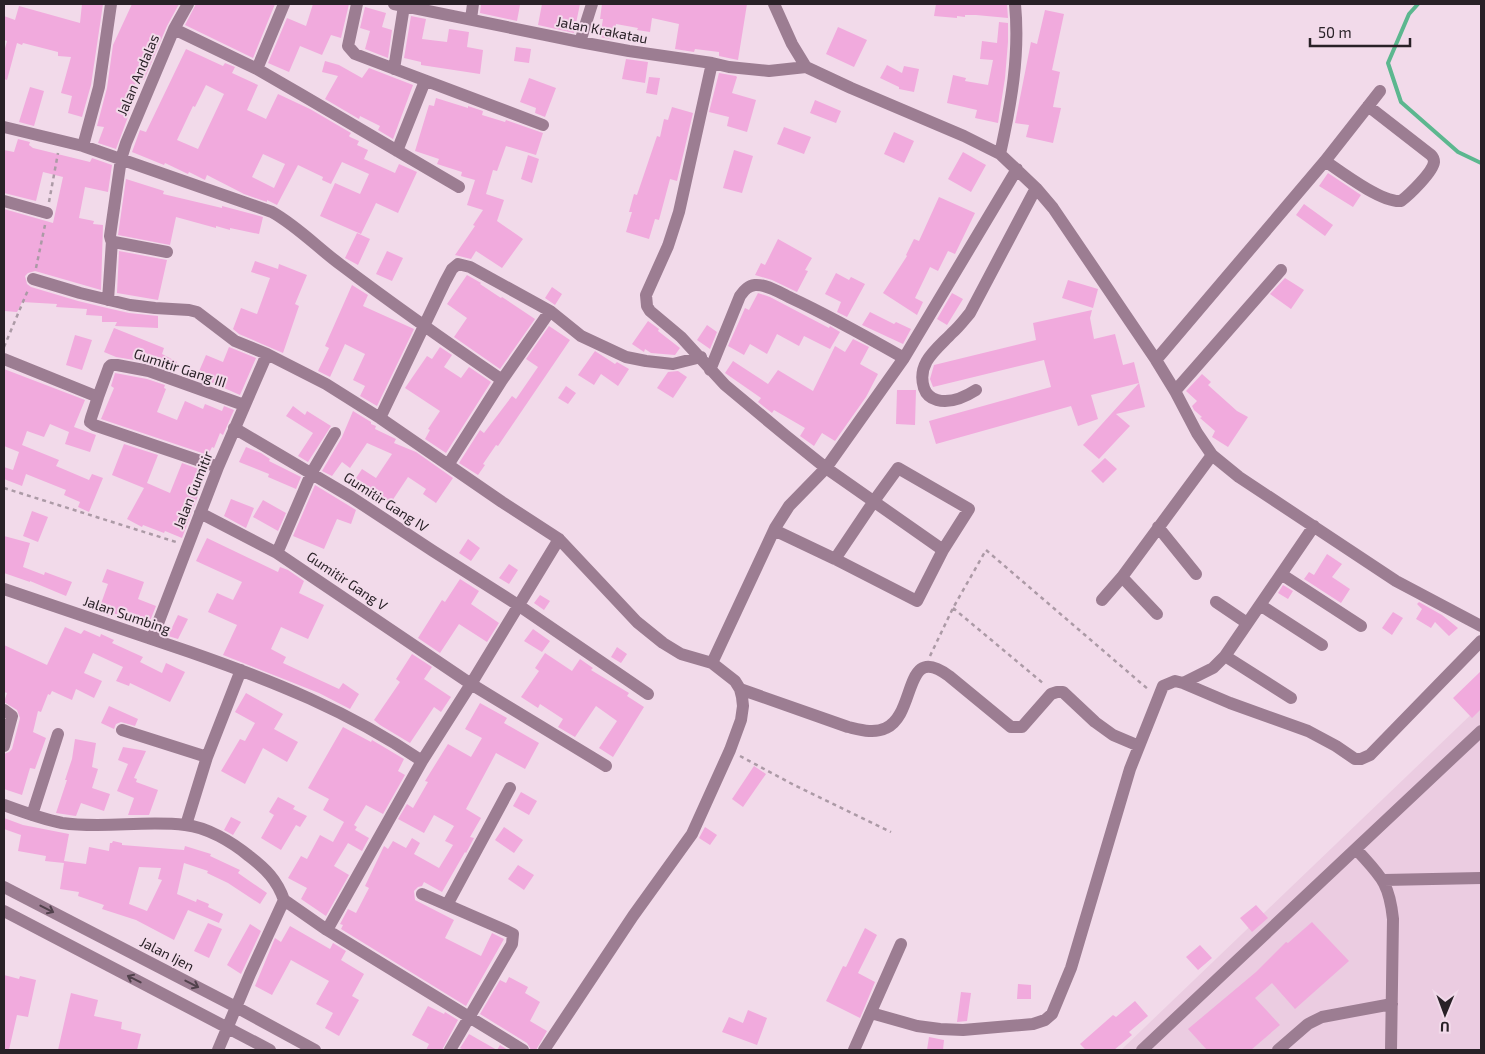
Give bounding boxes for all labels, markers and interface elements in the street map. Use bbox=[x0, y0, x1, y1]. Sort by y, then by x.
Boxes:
street label: Jalan Krakatau bbox=[555, 12, 649, 47]
scale bar bbox=[1310, 15, 1410, 47]
text: 50 m bbox=[1318, 23, 1352, 41]
street label: Jalan Andalas bbox=[113, 32, 162, 118]
street label: Gumitir Gang III bbox=[132, 345, 229, 390]
street label: Jalan Gumitir bbox=[169, 448, 216, 531]
street label: Gumitir Gang IV bbox=[341, 468, 432, 536]
street label: Gumitir Gang V bbox=[304, 547, 391, 614]
street label: Jalan Sumbing bbox=[81, 592, 173, 637]
one-way arrow bbox=[39, 905, 54, 914]
street label: Jalan Ijen bbox=[137, 933, 197, 974]
one-way arrow bbox=[127, 974, 142, 983]
one-way arrow bbox=[184, 979, 199, 989]
north arrow bbox=[1420, 989, 1470, 1039]
text: U bbox=[1440, 1019, 1450, 1036]

